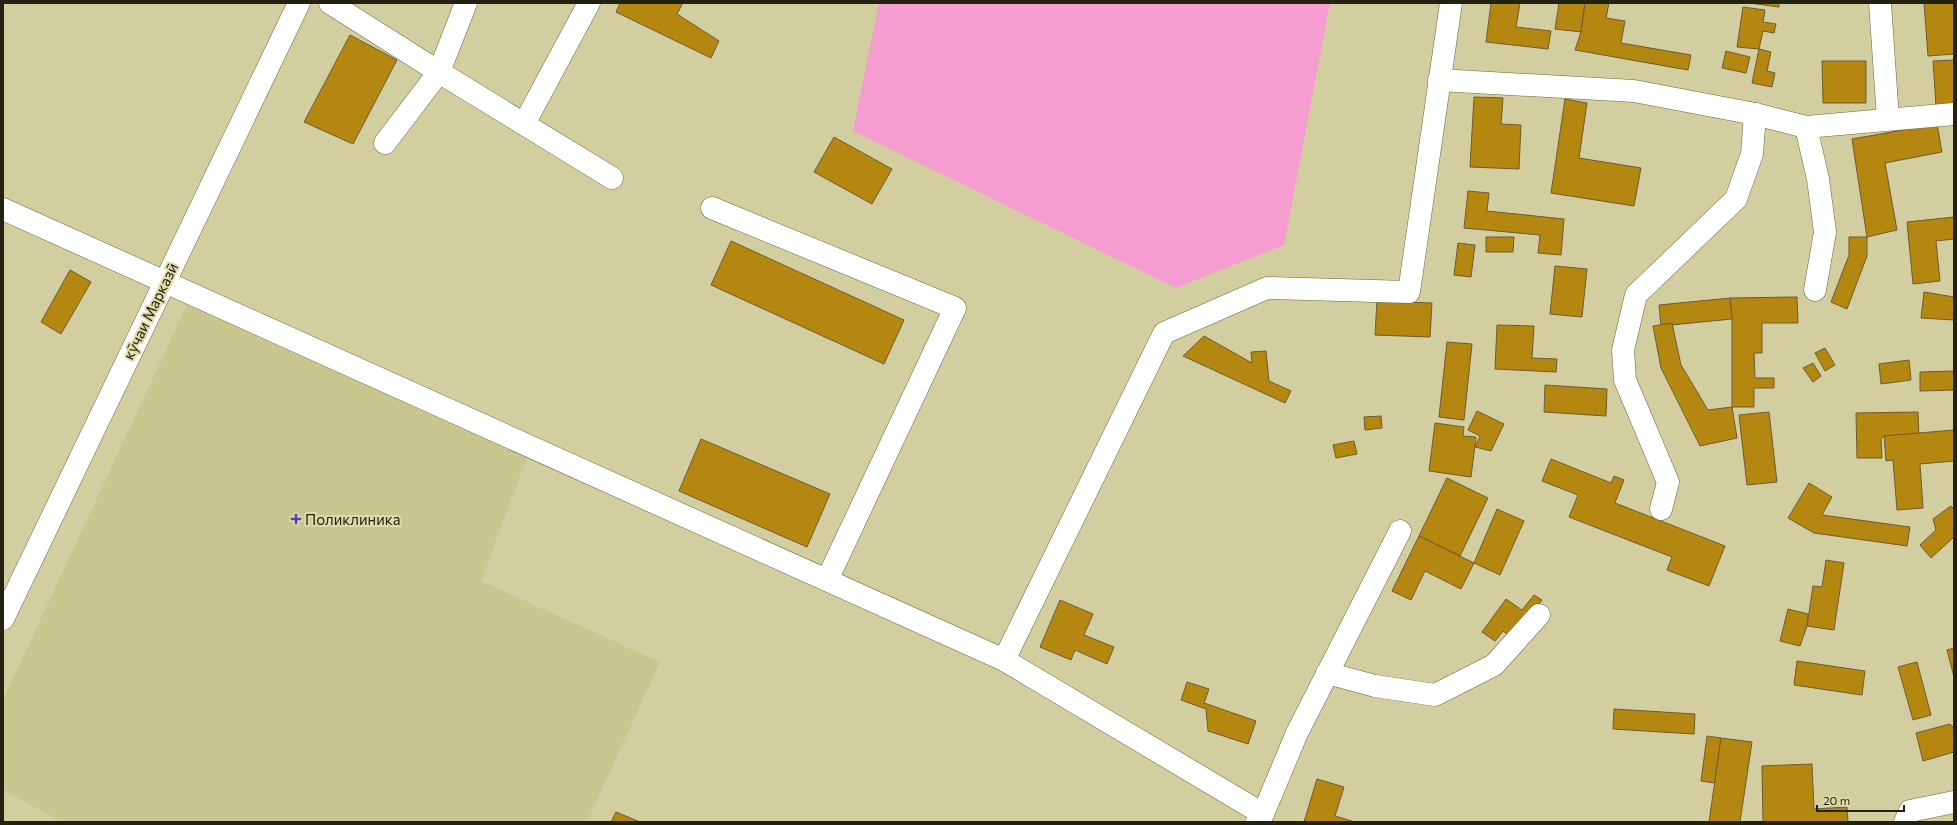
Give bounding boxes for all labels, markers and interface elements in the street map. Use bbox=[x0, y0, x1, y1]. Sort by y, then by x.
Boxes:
street label: кӯчаи Марказӣ bbox=[119, 260, 181, 362]
place label: Поликлиника bbox=[305, 510, 401, 528]
marker: Поликлиника bbox=[290, 513, 302, 525]
scale bar bbox=[1817, 787, 1904, 813]
text: 20 m bbox=[1823, 793, 1850, 807]

